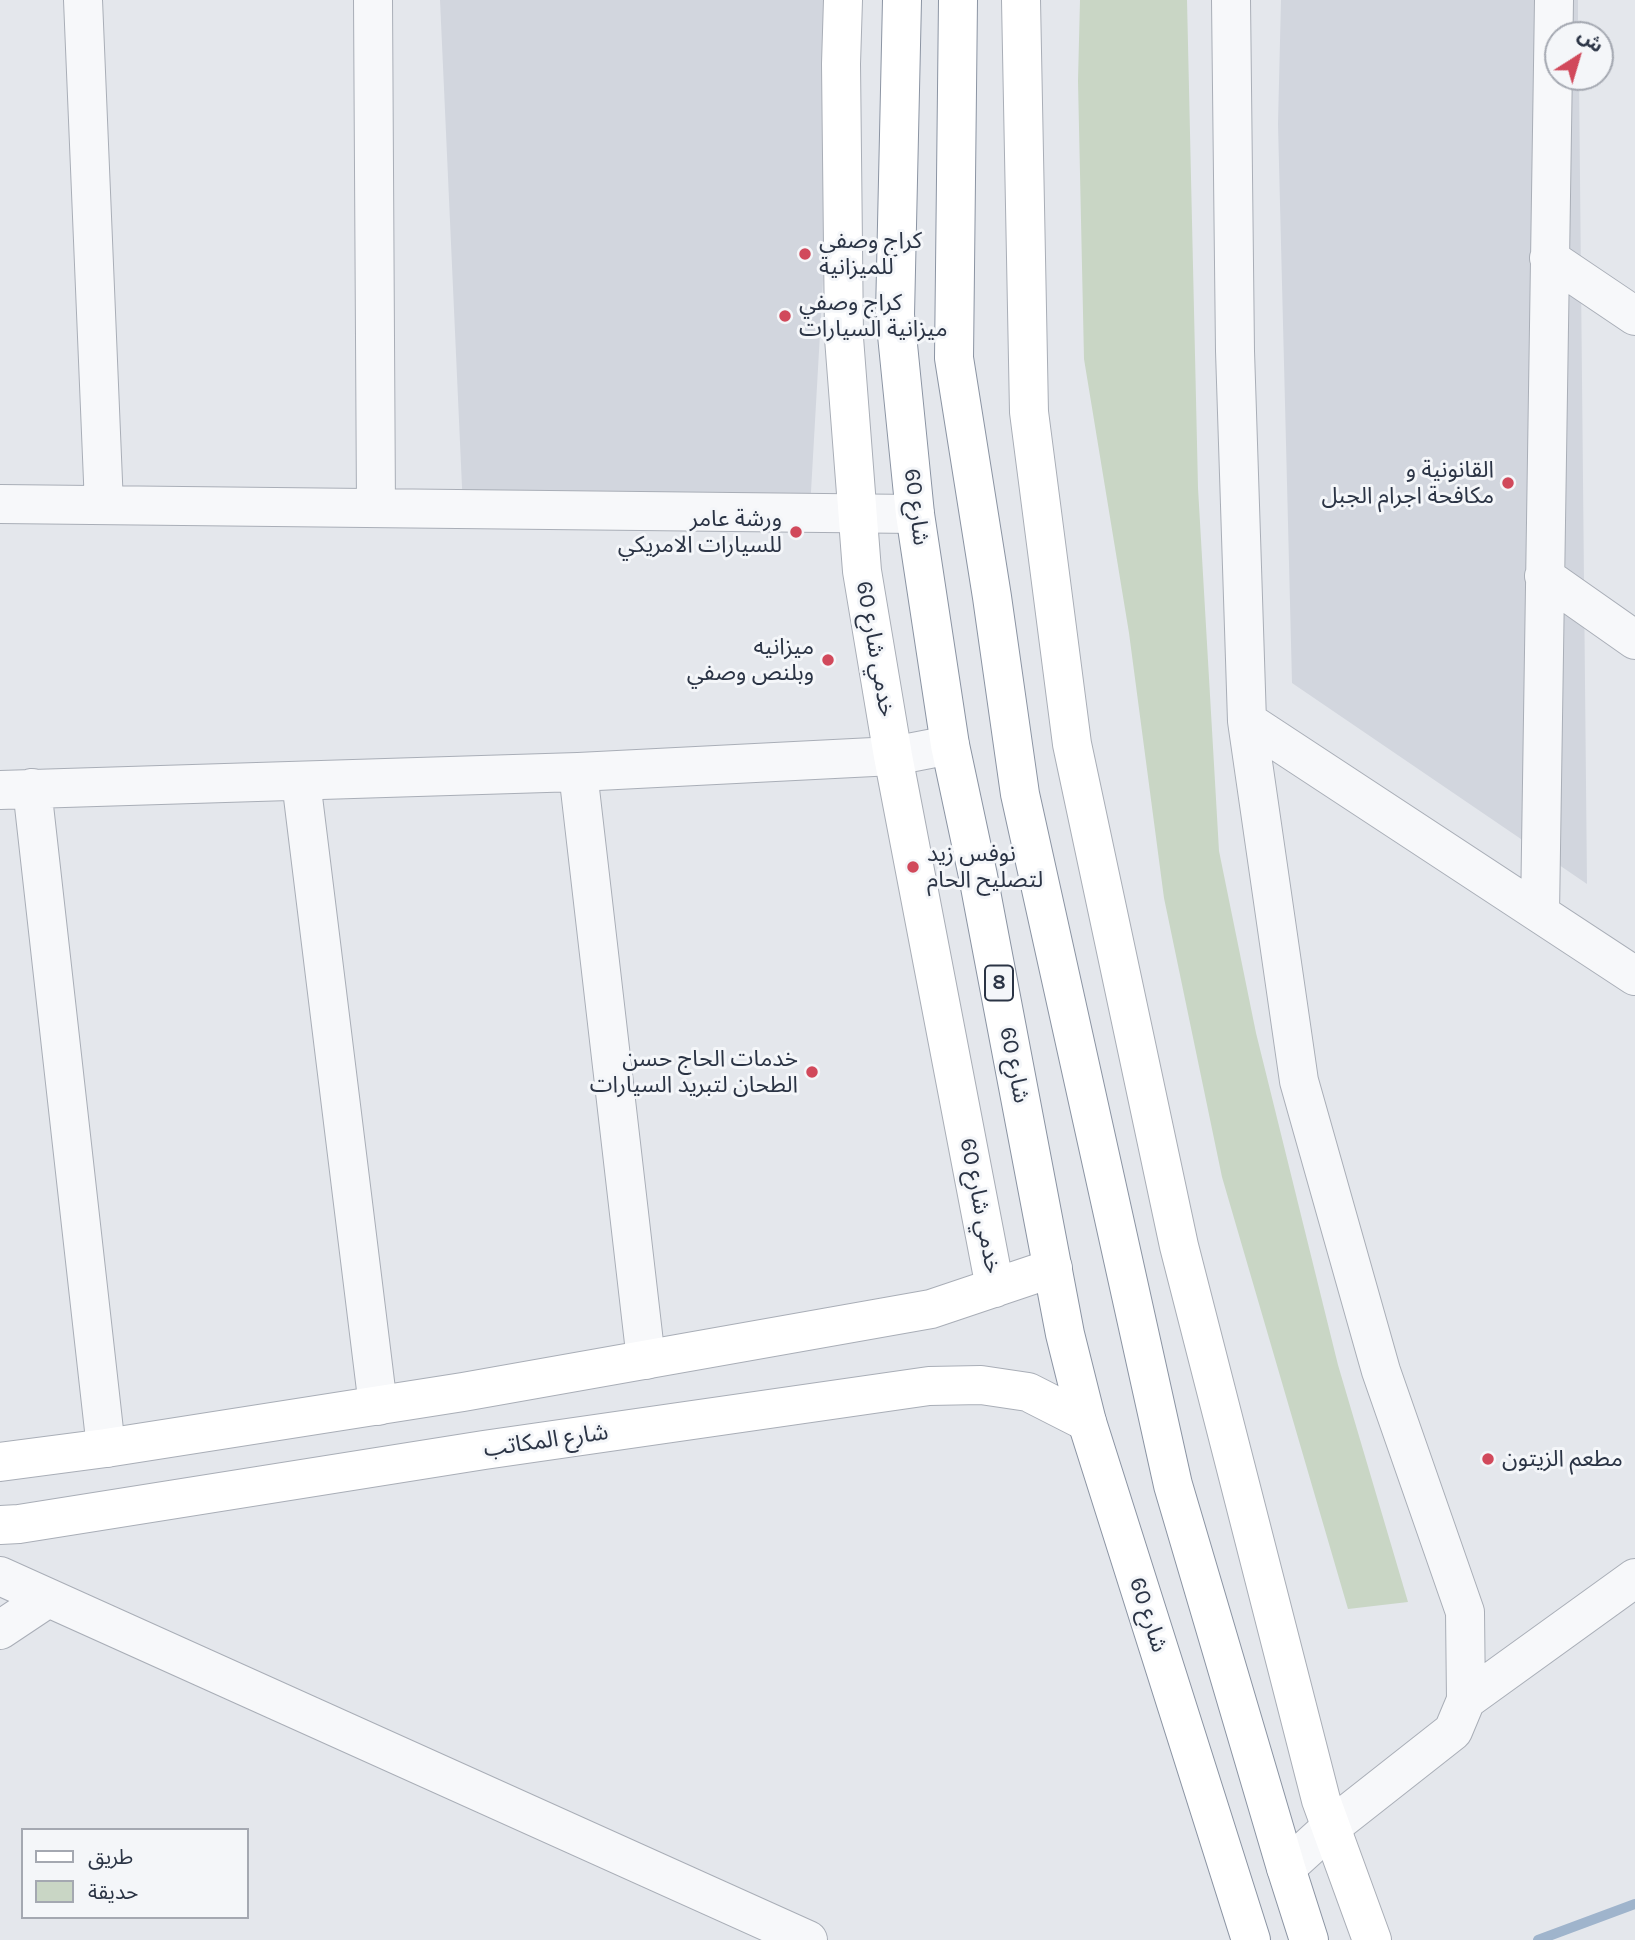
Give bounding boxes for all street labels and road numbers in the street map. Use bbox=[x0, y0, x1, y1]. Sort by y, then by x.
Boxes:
street label: شارع 60 bbox=[898, 467, 934, 547]
street label: خدمي شارع 60 bbox=[849, 579, 901, 719]
road number: 8 bbox=[985, 965, 1013, 1000]
street label: شارع 60 bbox=[993, 1025, 1035, 1105]
street label: خدمي شارع 60 bbox=[953, 1136, 1007, 1276]
street label: شارع المکاتب bbox=[482, 1419, 610, 1463]
street label: شارع 60 bbox=[1123, 1574, 1173, 1656]

